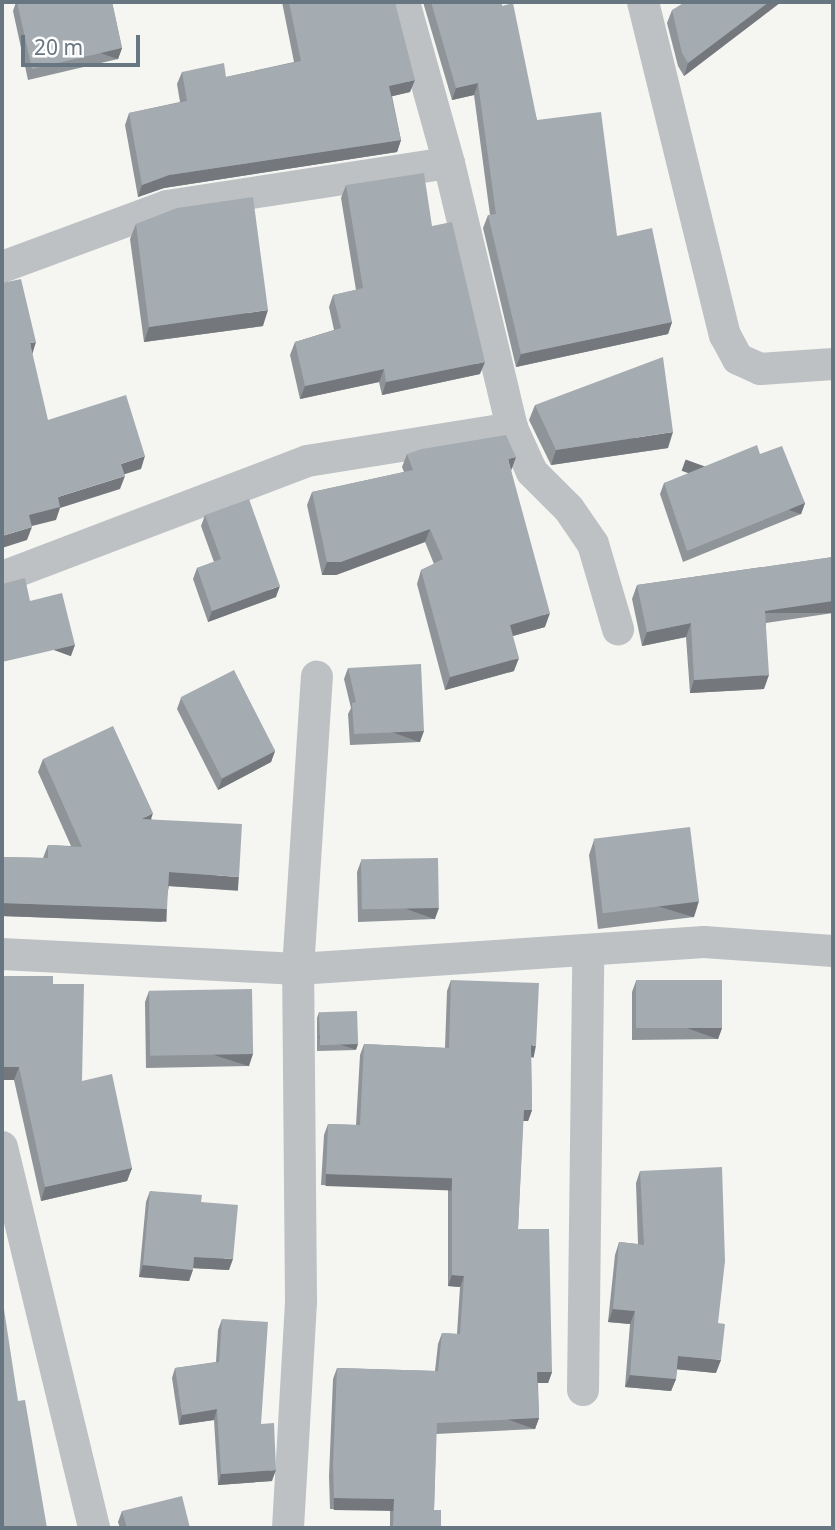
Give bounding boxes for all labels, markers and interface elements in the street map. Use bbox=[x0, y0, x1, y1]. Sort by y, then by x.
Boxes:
scale bar bbox=[24, 21, 144, 65]
text: 20 m bbox=[34, 33, 83, 61]

